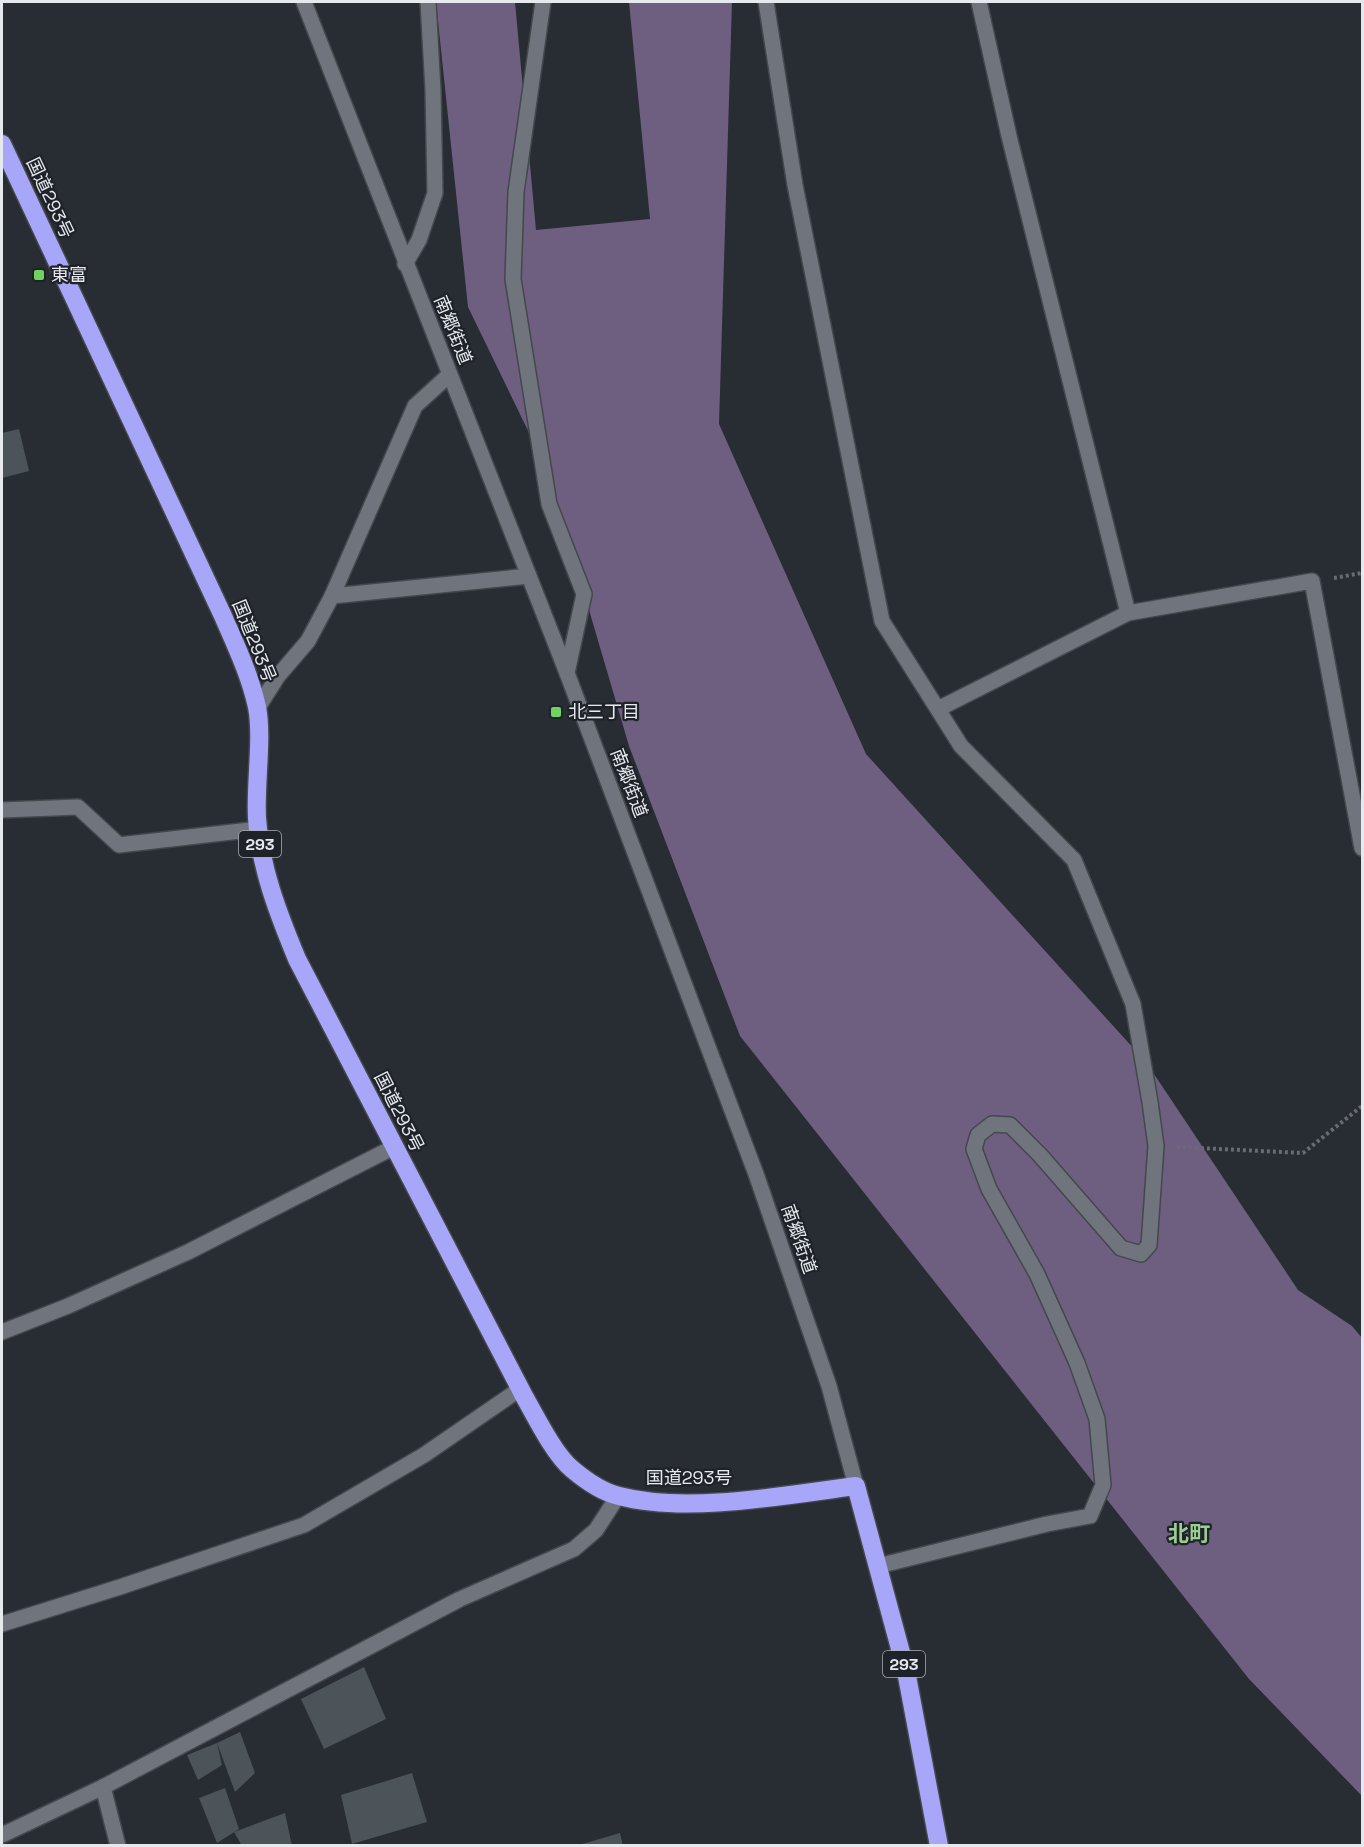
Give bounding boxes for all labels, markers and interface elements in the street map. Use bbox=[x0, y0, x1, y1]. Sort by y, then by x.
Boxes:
street label: 国道293号 bbox=[22, 154, 79, 242]
place label: 東富 bbox=[51, 263, 87, 286]
marker: 東富 bbox=[32, 268, 46, 282]
street label: 南郷街道 bbox=[429, 292, 478, 367]
street label: 国道293号 bbox=[228, 596, 281, 685]
place label: 北三丁目 bbox=[568, 700, 640, 723]
marker: 北三丁目 bbox=[549, 705, 563, 719]
street label: 南郷街道 bbox=[606, 745, 653, 821]
road number: 293 bbox=[239, 831, 281, 857]
street label: 国道293号 bbox=[370, 1068, 429, 1156]
street label: 南郷街道 bbox=[777, 1201, 822, 1277]
street label: 国道293号 bbox=[646, 1466, 732, 1489]
district label: 北町 bbox=[1168, 1520, 1210, 1547]
road number: 293 bbox=[883, 1651, 925, 1677]

